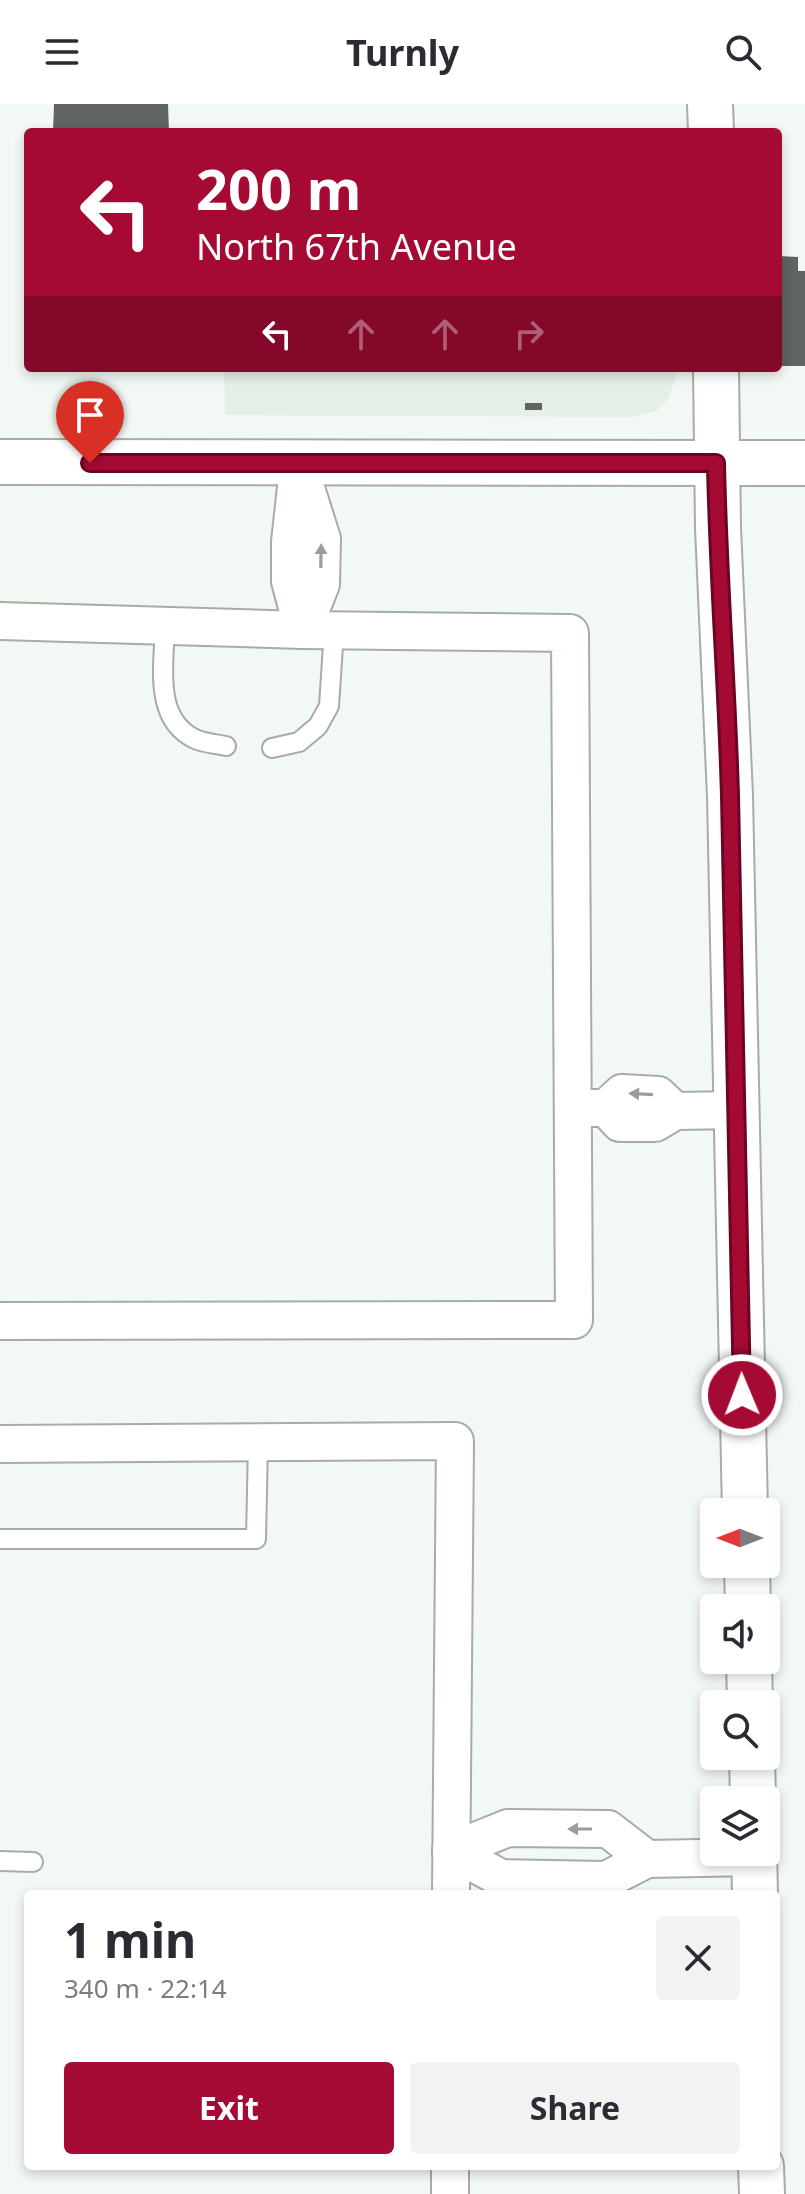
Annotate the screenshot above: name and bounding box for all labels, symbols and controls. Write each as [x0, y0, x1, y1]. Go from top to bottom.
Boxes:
text: Turnly [346, 28, 459, 77]
icon: menu [40, 30, 84, 74]
icon: search [721, 30, 765, 74]
text: 200 m [196, 150, 361, 226]
icon: left [64, 160, 168, 264]
text: North 67th Avenue [196, 222, 517, 271]
icon: left [255, 312, 299, 356]
icon: ahead [339, 312, 383, 356]
icon: ahead [423, 312, 467, 356]
icon: right [507, 312, 551, 356]
pin [56, 381, 124, 463]
icon: arrive [68, 393, 112, 437]
one-way arrow [315, 543, 328, 568]
one-way arrow [628, 1088, 653, 1101]
position arrow [700, 1353, 784, 1437]
north arrow [700, 1498, 780, 1578]
map controls [700, 1498, 780, 1866]
button: sound [700, 1594, 780, 1674]
button: search [700, 1690, 780, 1770]
button: layers [700, 1786, 780, 1866]
one-way arrow [567, 1823, 592, 1835]
text: 1 min [64, 1907, 196, 1972]
button: close [656, 1916, 740, 2000]
text: 340 m · 22:14 [64, 1970, 227, 2006]
button: Exit [64, 2062, 394, 2154]
button: Share [410, 2062, 740, 2154]

